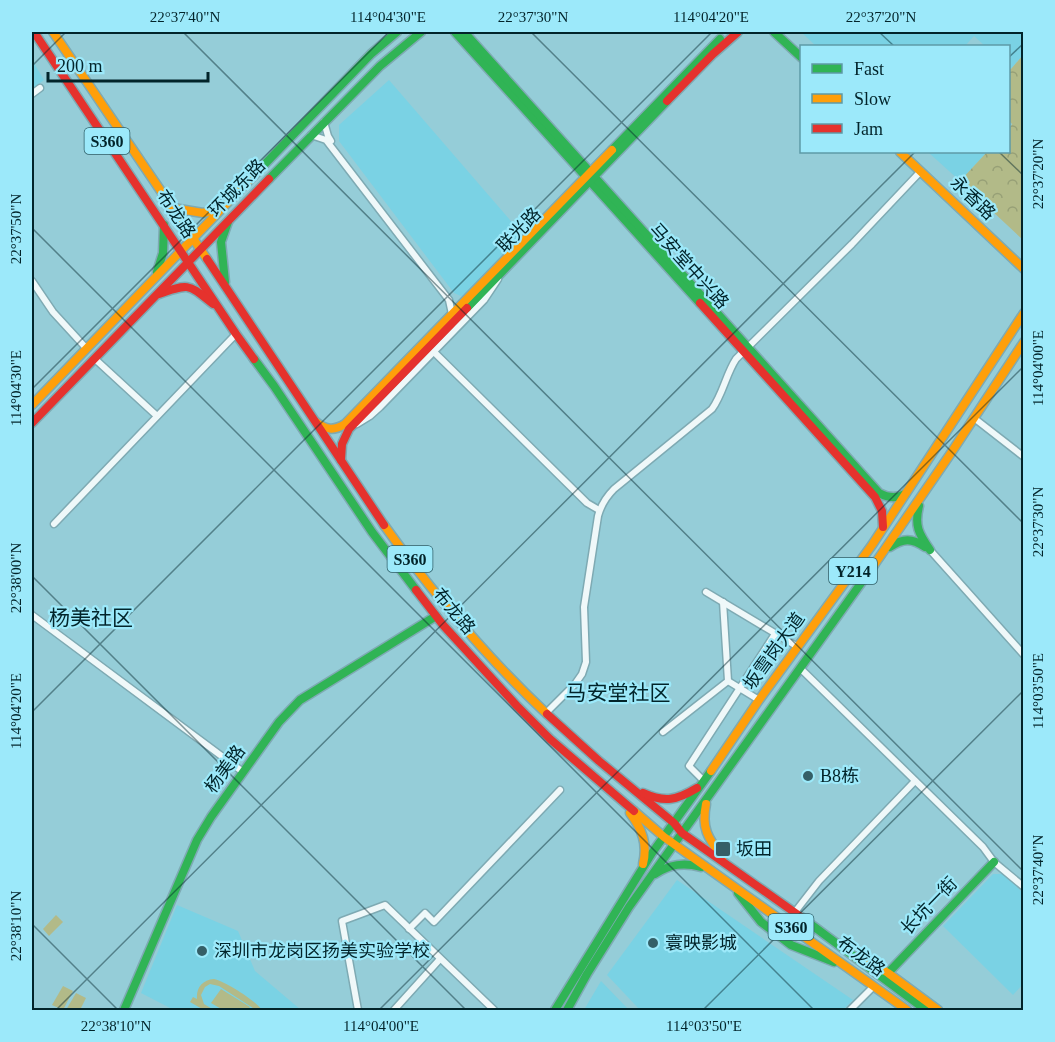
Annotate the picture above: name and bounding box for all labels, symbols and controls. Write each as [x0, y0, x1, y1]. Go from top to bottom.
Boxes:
text: 22°37'40"N [150, 9, 220, 25]
text: 114°04'30"E [350, 9, 426, 25]
text: 22°37'30"N [498, 9, 568, 25]
text: 114°04'20"E [673, 9, 749, 25]
text: 22°37'20"N [846, 9, 916, 25]
scale bar [48, 45, 208, 83]
legend [800, 45, 1010, 153]
text: 200 m [57, 56, 103, 76]
text: Fast [854, 59, 884, 79]
text: Slow [854, 89, 891, 109]
text: Jam [854, 119, 883, 139]
road number: S360 [84, 128, 130, 154]
text: 22°37'20"N [1030, 139, 1046, 209]
street label: 环城东路 [205, 155, 269, 221]
street label: 永香路 [947, 172, 999, 224]
street label: 布龙路 [153, 186, 199, 242]
text: 22°37'50"N [8, 194, 24, 264]
street label: 联光路 [493, 204, 545, 256]
street label: 马安堂中兴路 [645, 219, 733, 313]
text: 114°04'00"E [1030, 330, 1046, 406]
text: 114°04'30"E [8, 350, 24, 426]
text: 22°37'30"N [1030, 487, 1046, 557]
text: 22°38'00"N [8, 543, 24, 613]
road number: S360 [388, 546, 432, 572]
road number: Y214 [829, 558, 877, 584]
street label: 布龙路 [429, 584, 479, 638]
district label: 杨美社区 [49, 606, 133, 630]
street label: 坂雪岗大道 [739, 609, 809, 693]
text: 114°03'50"E [1030, 653, 1046, 729]
text: 114°04'20"E [8, 673, 24, 749]
district label: 马安堂社区 [566, 681, 671, 705]
street label: 杨美路 [201, 741, 249, 797]
place label: B8栋 [820, 766, 859, 786]
marker: B8栋 [801, 769, 815, 783]
text: 22°37'40"N [1030, 835, 1046, 905]
place label: 坂田 [736, 839, 772, 859]
marker: 坂田 [714, 840, 732, 858]
street label: 长坑一街 [897, 873, 961, 939]
text: 22°38'10"N [8, 891, 24, 961]
road number: S360 [768, 914, 814, 940]
street label: 布龙路 [833, 932, 889, 980]
place label: 寰映影城 [665, 933, 737, 953]
marker: 寰映影城 [646, 936, 660, 950]
place label: 深圳市龙岗区扬美实验学校 [214, 941, 430, 961]
marker: 深圳市龙岗区扬美实验学校 [195, 944, 209, 958]
text: 22°38'10"N [81, 1018, 151, 1034]
text: 114°04'00"E [343, 1018, 419, 1034]
text: 114°03'50"E [666, 1018, 742, 1034]

